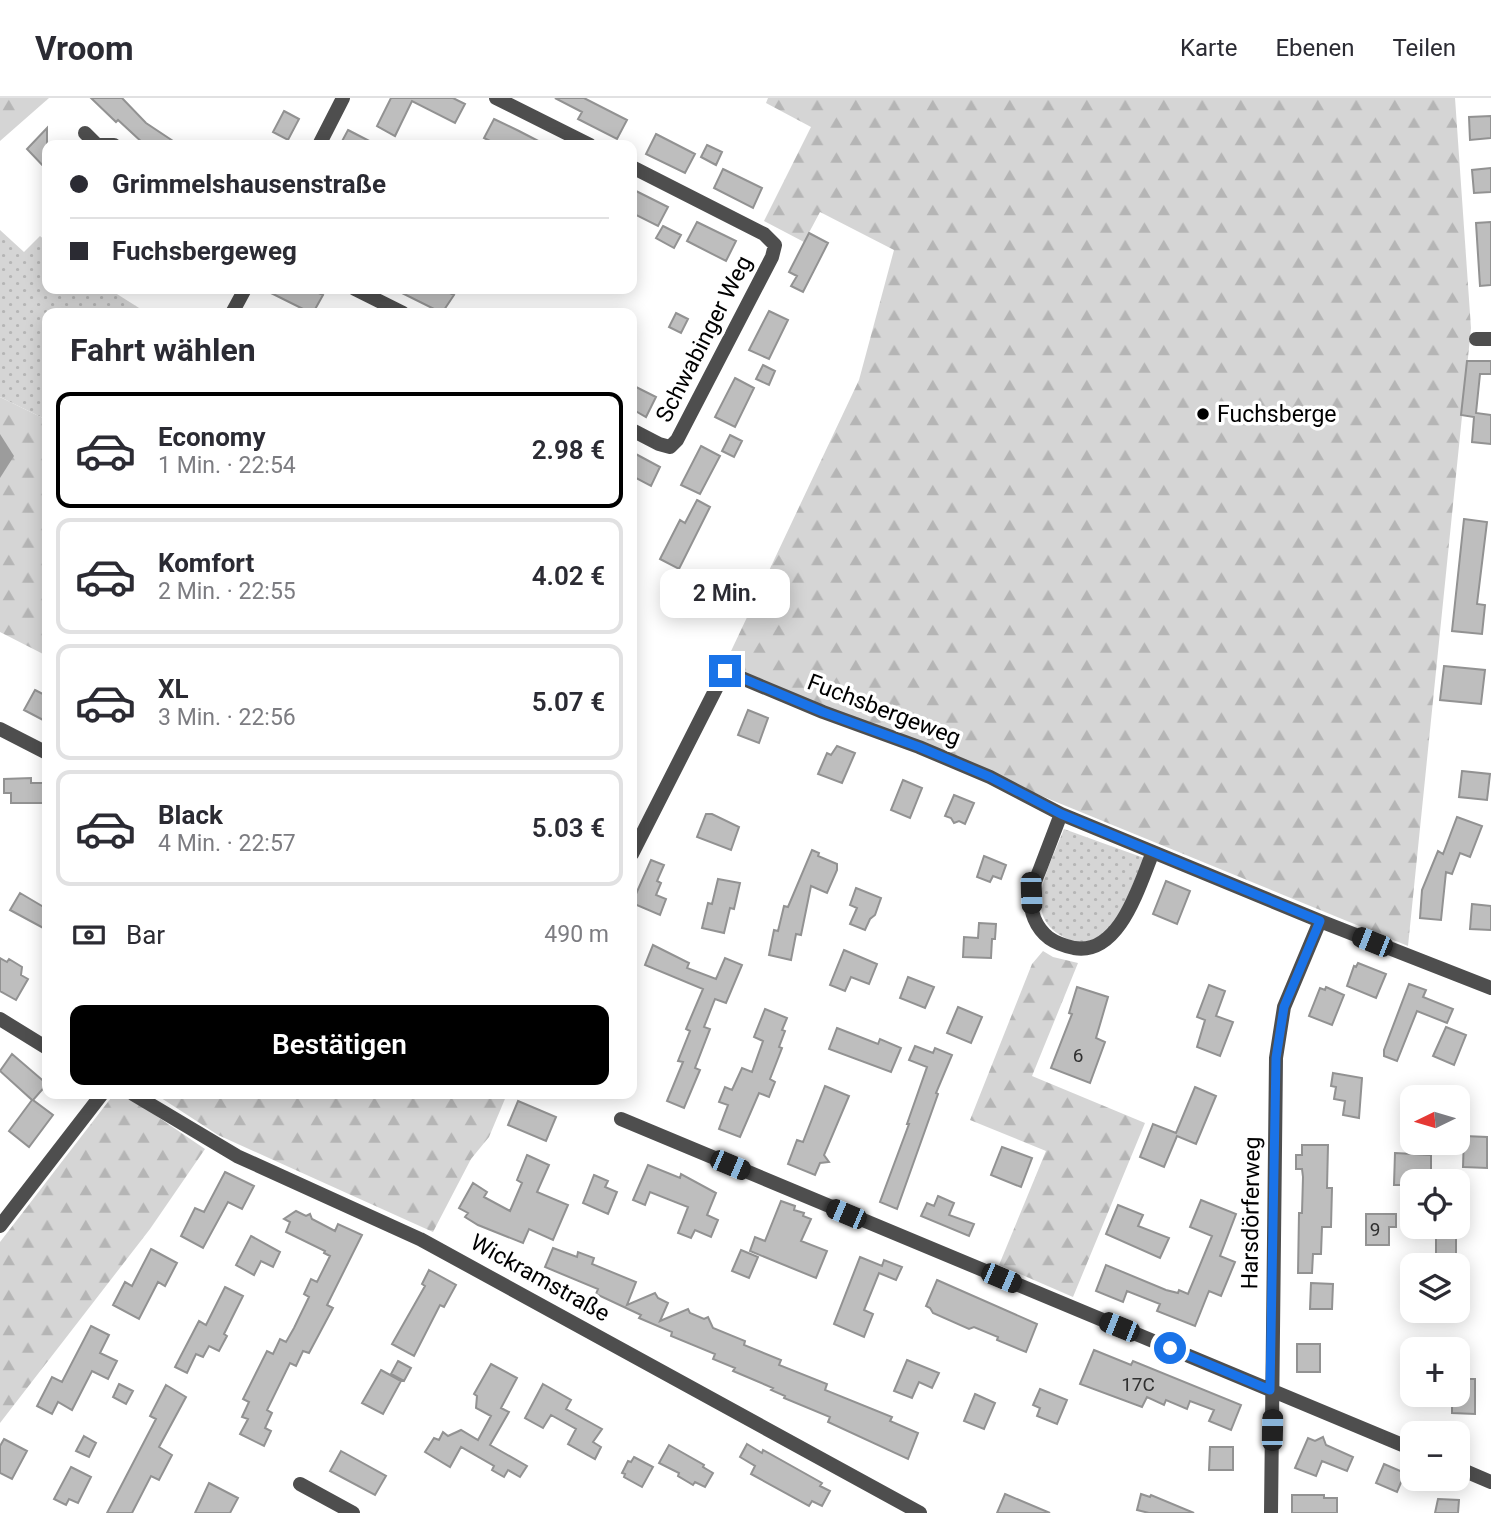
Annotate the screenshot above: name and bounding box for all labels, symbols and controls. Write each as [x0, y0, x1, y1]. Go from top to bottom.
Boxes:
text: Vroom [35, 29, 134, 68]
text: Karte [1180, 34, 1237, 62]
text: Ebenen [1275, 34, 1354, 62]
text: Teilen [1392, 34, 1456, 62]
text: Grimmelshausenstraße [112, 169, 386, 199]
text: Fuchsbergeweg [112, 236, 297, 266]
street label: Schwabinger Weg [650, 251, 758, 427]
text: Fahrt wählen [70, 331, 256, 369]
place label: Fuchsberge [1217, 401, 1337, 428]
marker: Fuchsberge [1195, 406, 1211, 422]
icon: car [74, 419, 137, 482]
text: Economy [158, 422, 265, 452]
text: 2.98 € [532, 435, 605, 465]
text: 1 Min. · 22:54 [158, 452, 296, 479]
icon: car [74, 545, 137, 608]
text: Komfort [158, 548, 254, 578]
text: 4.02 € [532, 561, 605, 591]
callout: 2 Min. [660, 570, 790, 618]
text: 2 Min. · 22:55 [158, 578, 296, 605]
text: 2 Min. [693, 580, 757, 607]
route end [709, 655, 741, 687]
street label: Fuchsbergeweg [804, 668, 964, 752]
icon: car [74, 671, 137, 734]
text: XL [158, 674, 189, 704]
text: 5.07 € [532, 687, 605, 717]
text: 3 Min. · 22:56 [158, 704, 296, 731]
icon: car [74, 797, 137, 860]
text: Black [158, 800, 223, 830]
text: 5.03 € [532, 813, 605, 843]
text: 4 Min. · 22:57 [158, 830, 296, 857]
car [1020, 872, 1043, 914]
icon: cash [70, 916, 108, 954]
text: Bar [126, 920, 165, 950]
text: 490 m [544, 921, 609, 948]
car [1349, 924, 1396, 960]
button: Bestätigen [70, 1005, 609, 1085]
house number: 6 [1073, 1044, 1083, 1067]
north arrow [1400, 1085, 1470, 1155]
map controls [1400, 1085, 1470, 1491]
street label: Harsdörferweg [1236, 1136, 1266, 1290]
car [707, 1147, 754, 1183]
button: locate [1400, 1169, 1470, 1239]
car [823, 1196, 870, 1232]
house number: 9 [1370, 1218, 1380, 1241]
street label: Wickramstraße [466, 1229, 614, 1327]
button: layers [1400, 1253, 1470, 1323]
car [978, 1260, 1025, 1296]
car [1096, 1309, 1143, 1345]
route start [1154, 1332, 1186, 1364]
button: + [1400, 1337, 1470, 1407]
house number: 17C [1121, 1373, 1155, 1396]
car [1262, 1409, 1283, 1451]
button: − [1400, 1421, 1470, 1491]

